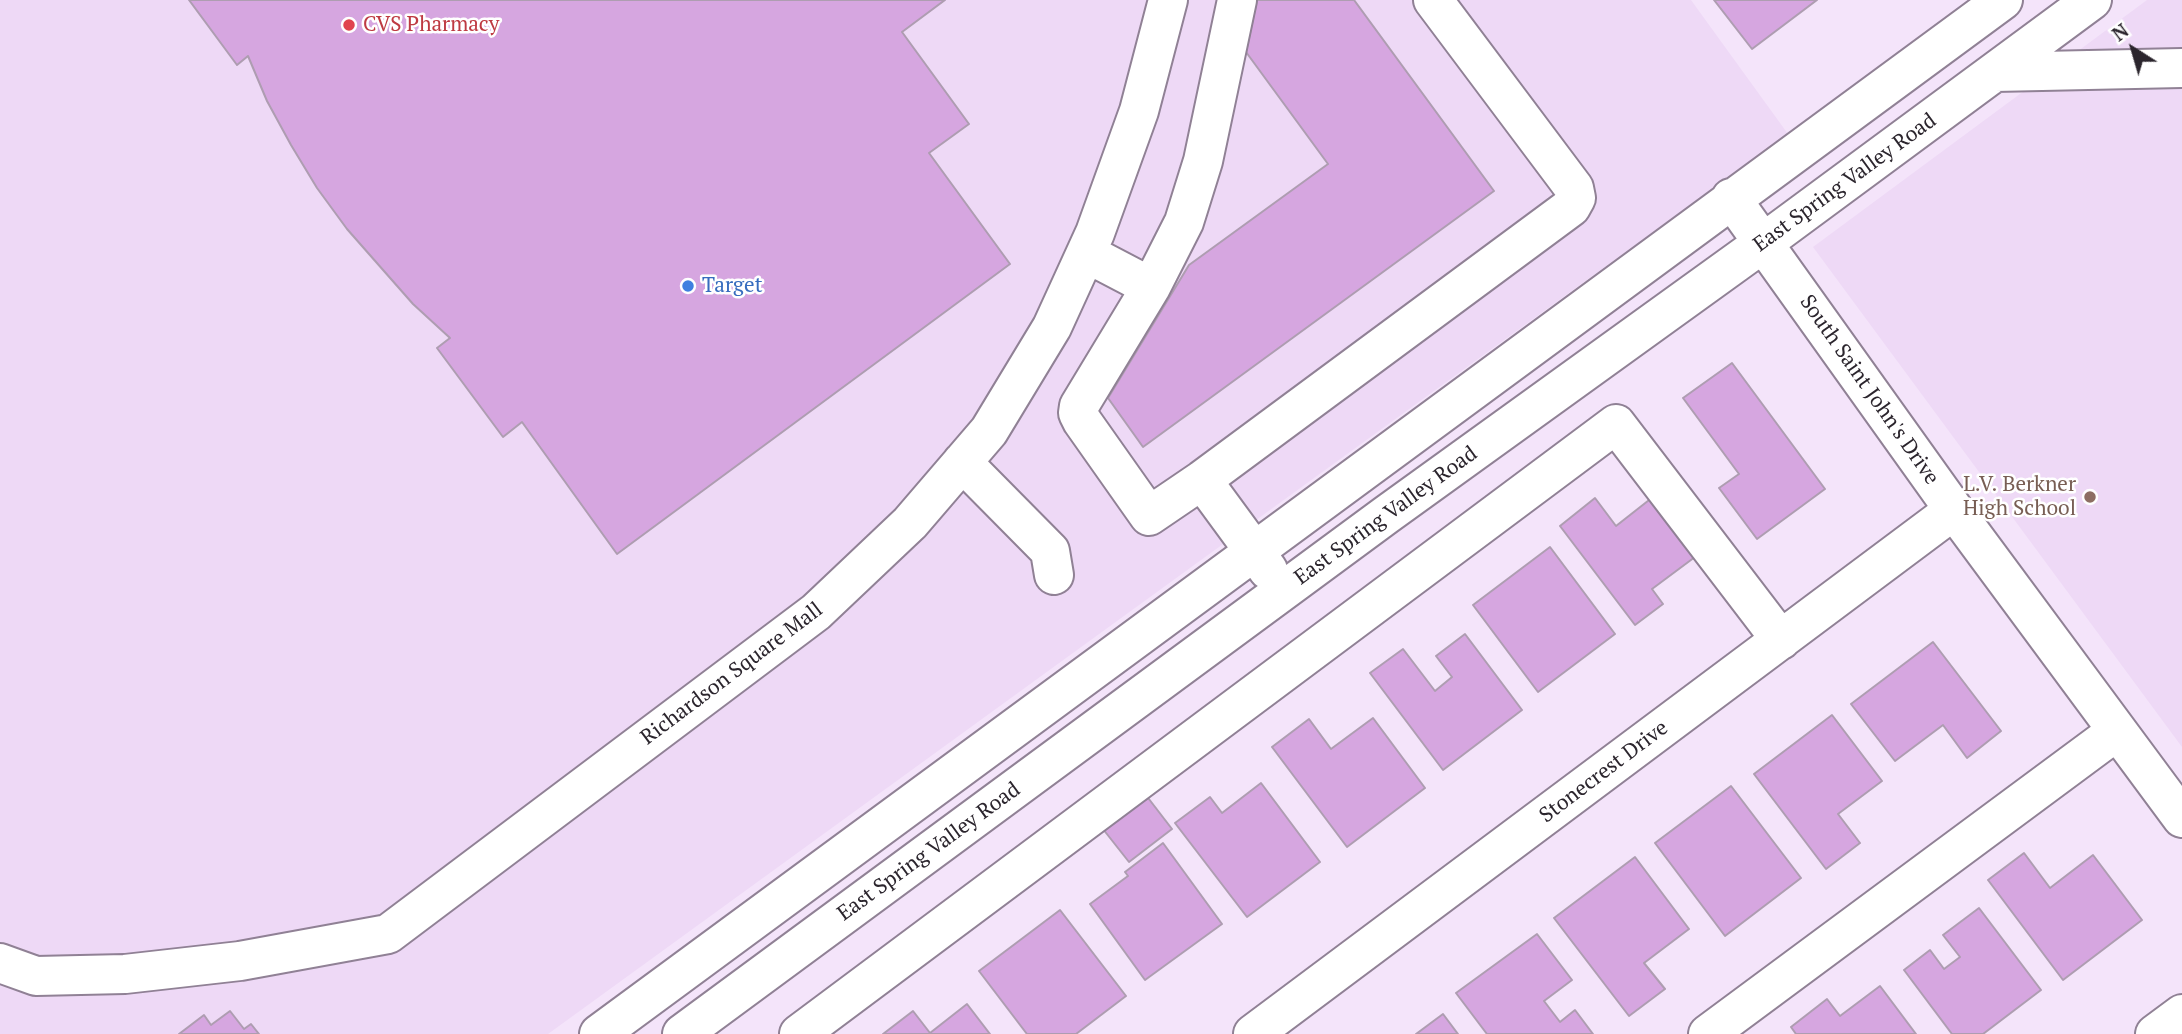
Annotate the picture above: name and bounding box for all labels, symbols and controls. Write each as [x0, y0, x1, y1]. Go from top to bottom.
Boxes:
place label: CVS Pharmacy [363, 12, 499, 38]
north arrow [2098, 14, 2168, 84]
marker: CVS Pharmacy [341, 17, 357, 33]
text: N [2107, 18, 2133, 46]
street label: East Spring Valley Road [1749, 108, 1941, 258]
place label: Target [702, 273, 762, 299]
marker: Target [680, 278, 696, 294]
street label: South Saint John's Drive [1794, 290, 1944, 490]
street label: East Spring Valley Road [1290, 441, 1482, 591]
place label: L.V. Berkner High School [1963, 472, 2076, 522]
marker: L.V. Berkner High School [2082, 489, 2098, 505]
street label: Richardson Square Mall [636, 597, 828, 751]
street label: Stonecrest Drive [1535, 716, 1673, 828]
street label: East Spring Valley Road [833, 777, 1025, 927]

